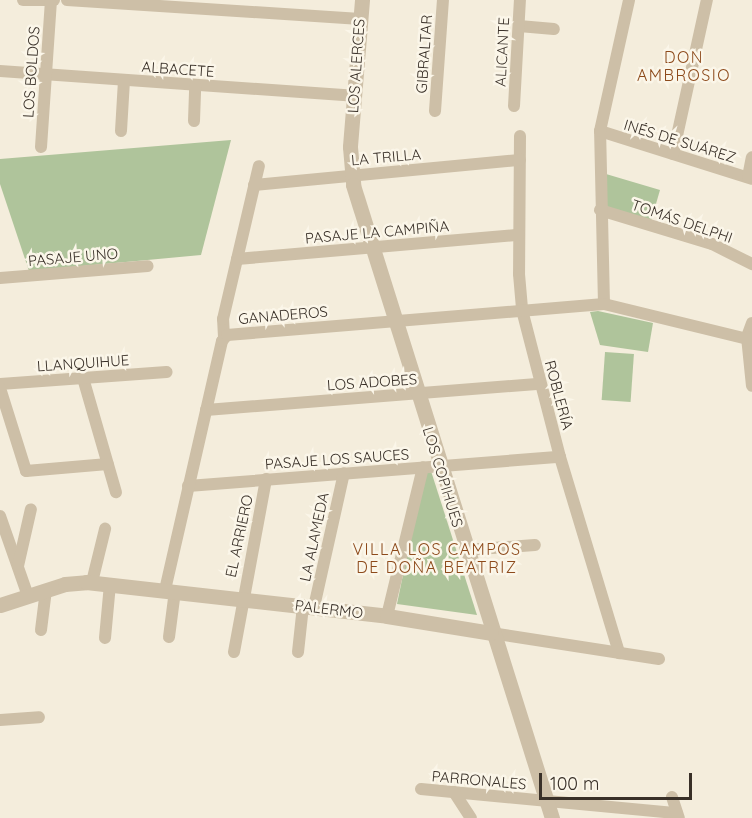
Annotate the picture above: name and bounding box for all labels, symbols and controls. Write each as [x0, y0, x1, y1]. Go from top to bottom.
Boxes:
street label: GIBRALTAR [412, 14, 436, 94]
street label: ALICANTE [491, 17, 513, 87]
street label: LOS ALERCES [344, 18, 368, 114]
street label: LOS BOLDOS [19, 26, 43, 118]
district label: DON AMBROSIO [637, 47, 731, 85]
street label: ALBACETE [141, 57, 215, 81]
street label: INÉS DE SUÁREZ [622, 115, 738, 167]
street label: LA TRILLA [350, 145, 422, 169]
street label: TOMÁS DELPHI [629, 195, 735, 247]
street label: PASAJE LA CAMPIÑA [304, 217, 450, 247]
street label: PASAJE UNO [27, 244, 119, 270]
street label: GANADEROS [237, 302, 329, 328]
street label: LLANQUIHUE [36, 351, 130, 375]
street label: ROBLERÍA [541, 358, 577, 432]
street label: LOS ADOBES [326, 370, 418, 394]
street label: LOS COPIHUES [419, 425, 467, 529]
street label: PASAJE LOS SAUCES [264, 445, 410, 473]
street label: LA ALAMEDA [296, 491, 332, 583]
street label: EL ARRIERO [221, 493, 257, 579]
district label: VILLA LOS CAMPOS DE DOÑA BEATRIZ [352, 539, 522, 577]
street label: PALERMO [294, 596, 364, 622]
scale bar [542, 761, 695, 799]
street label: PARRONALES [431, 767, 527, 793]
text: 100 m [550, 772, 599, 795]

